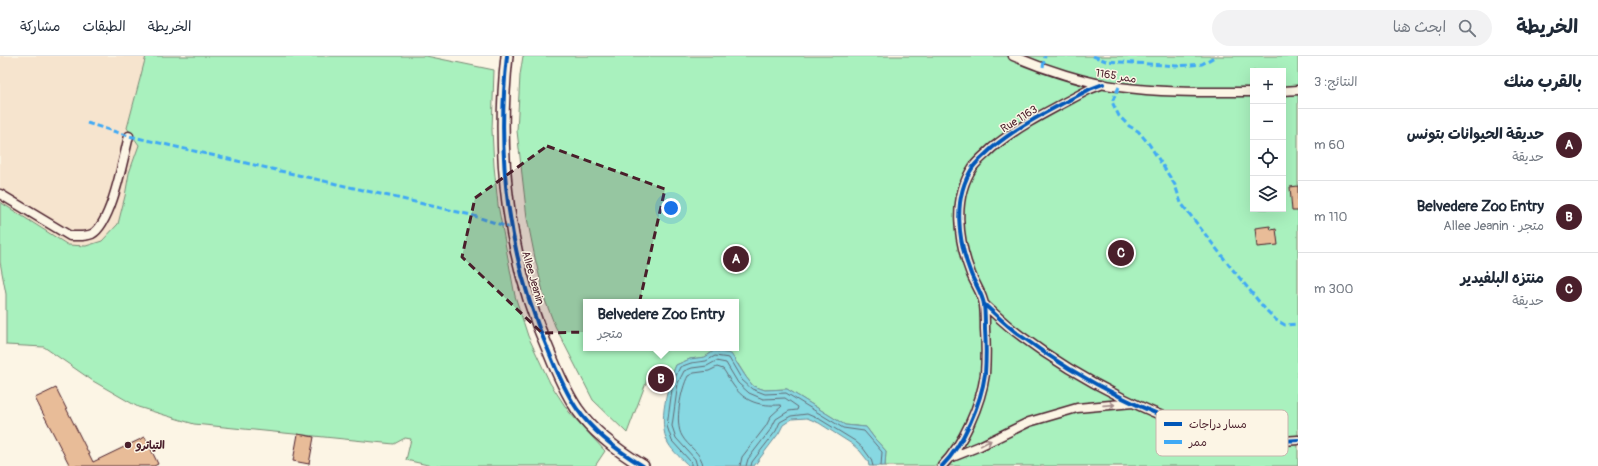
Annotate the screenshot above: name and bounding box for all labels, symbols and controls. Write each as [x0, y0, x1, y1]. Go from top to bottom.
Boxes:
search box [1212, 10, 1492, 46]
text: الخريطة [1516, 15, 1578, 39]
icon: search [1456, 17, 1478, 39]
text: مشاركة [20, 18, 60, 35]
text: الطبقات [82, 18, 126, 35]
text: الخريطة [148, 18, 191, 35]
text: ابحث هنا [1393, 18, 1446, 37]
street label: ممر 1165 [1095, 66, 1137, 86]
map controls [1250, 68, 1286, 212]
button: + [1250, 68, 1286, 104]
text: بالقرب منك [1504, 71, 1582, 92]
text: النتائج: 3 [1314, 74, 1358, 90]
street label: Rue 1163 [998, 103, 1040, 135]
button: − [1250, 104, 1286, 140]
text: حديقة الحيوانات بتونس [1407, 125, 1544, 144]
text: 60 m [1314, 137, 1345, 153]
text: A [1565, 137, 1573, 153]
button: locate [1250, 140, 1286, 176]
text: حديقة [1512, 149, 1544, 165]
button: layers [1250, 176, 1286, 212]
text: Belvedere Zoo Entry [1417, 197, 1544, 216]
your location [661, 198, 681, 218]
text: 110 m [1314, 209, 1347, 225]
text: B [1565, 209, 1573, 225]
text: متجر · Allee Jeanin [1443, 218, 1544, 234]
pin: C [1108, 238, 1134, 268]
pin: A [723, 244, 749, 274]
street label: Allee Jeanin [519, 250, 547, 306]
text: منتزه البلفيدير [1461, 269, 1544, 288]
text: 300 m [1314, 281, 1353, 297]
text: C [1565, 281, 1573, 297]
text: حديقة [1512, 293, 1544, 309]
popup [583, 299, 739, 351]
text: Belvedere Zoo Entry [597, 305, 725, 324]
text: متجر [597, 326, 623, 342]
pin: B [648, 364, 674, 394]
one-way arrow [1102, 401, 1115, 408]
legend [1156, 410, 1288, 456]
text: مسار دراجات [1189, 418, 1247, 431]
text: ممر [1188, 436, 1207, 449]
place label: التياترو [135, 439, 165, 452]
one-way arrow [980, 439, 992, 446]
marker: التياترو [123, 440, 133, 450]

